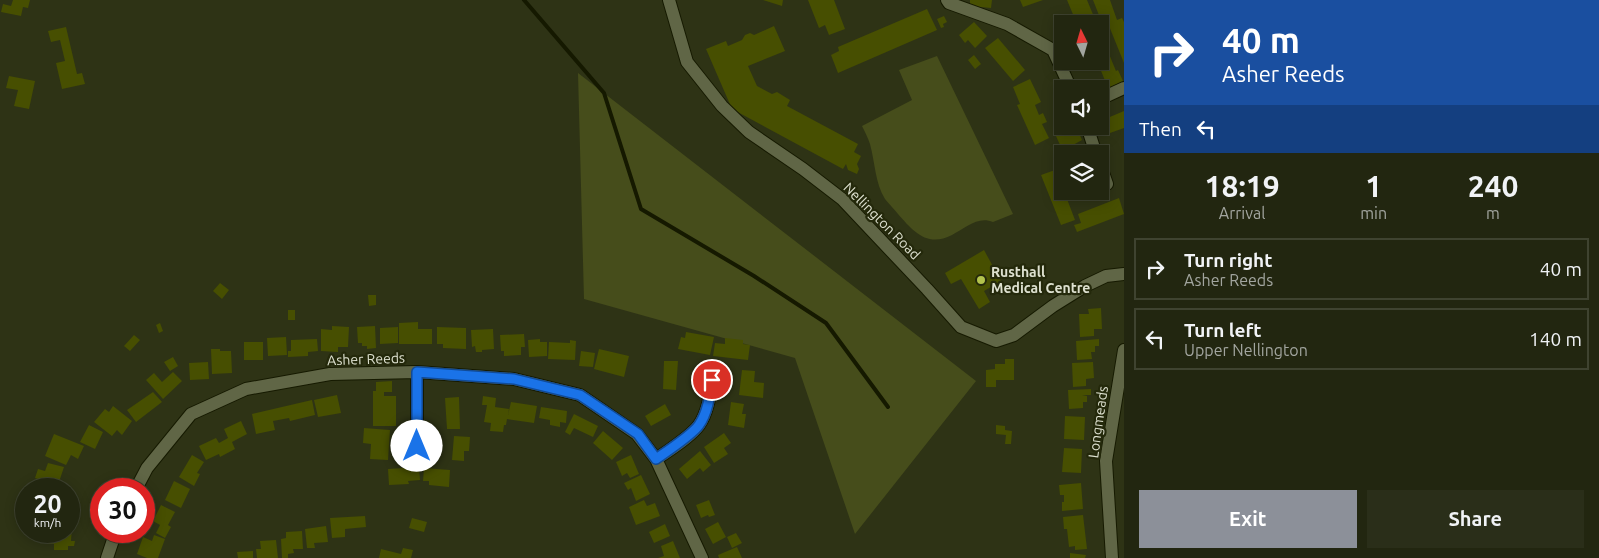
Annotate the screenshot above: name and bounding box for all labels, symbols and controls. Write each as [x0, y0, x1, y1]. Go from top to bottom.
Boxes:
north arrow [1054, 15, 1109, 70]
map controls [1054, 15, 1109, 200]
icon: right [1139, 20, 1204, 85]
text: 40 m [1222, 20, 1300, 60]
text: Asher Reeds [1222, 61, 1345, 86]
button: sound [1054, 80, 1109, 135]
icon: left [1192, 115, 1220, 143]
text: Then [1139, 118, 1182, 140]
button: layers [1054, 145, 1109, 200]
text: 18:19 [1205, 169, 1280, 203]
text: 1 [1365, 169, 1382, 203]
text: 240 [1468, 169, 1518, 203]
street label: Nellington Road [840, 179, 924, 263]
text: Arrival [1219, 204, 1265, 222]
text: min [1360, 204, 1387, 222]
text: m [1486, 204, 1500, 222]
text: Turn right [1184, 249, 1272, 271]
icon: right [1141, 255, 1169, 283]
text: 40 m [1540, 258, 1582, 280]
place label: Rusthall Medical Centre [991, 264, 1090, 296]
text: Asher Reeds [1184, 271, 1273, 289]
marker: Rusthall Medical Centre [975, 274, 987, 286]
text: Turn left [1184, 319, 1262, 341]
icon: left [1141, 325, 1169, 353]
text: 140 m [1529, 328, 1582, 350]
text: Upper Nellington [1184, 341, 1308, 359]
street label: Asher Reeds [327, 350, 405, 368]
pin [691, 359, 733, 401]
icon: arrive [698, 366, 726, 394]
street label: Longmeads [1085, 385, 1111, 459]
position arrow [390, 419, 442, 471]
speed limit sign: 30 [90, 478, 155, 543]
text: 20 [33, 490, 62, 518]
button: Exit [1139, 490, 1357, 548]
button: Share [1367, 490, 1584, 548]
text: km/h [34, 516, 61, 529]

